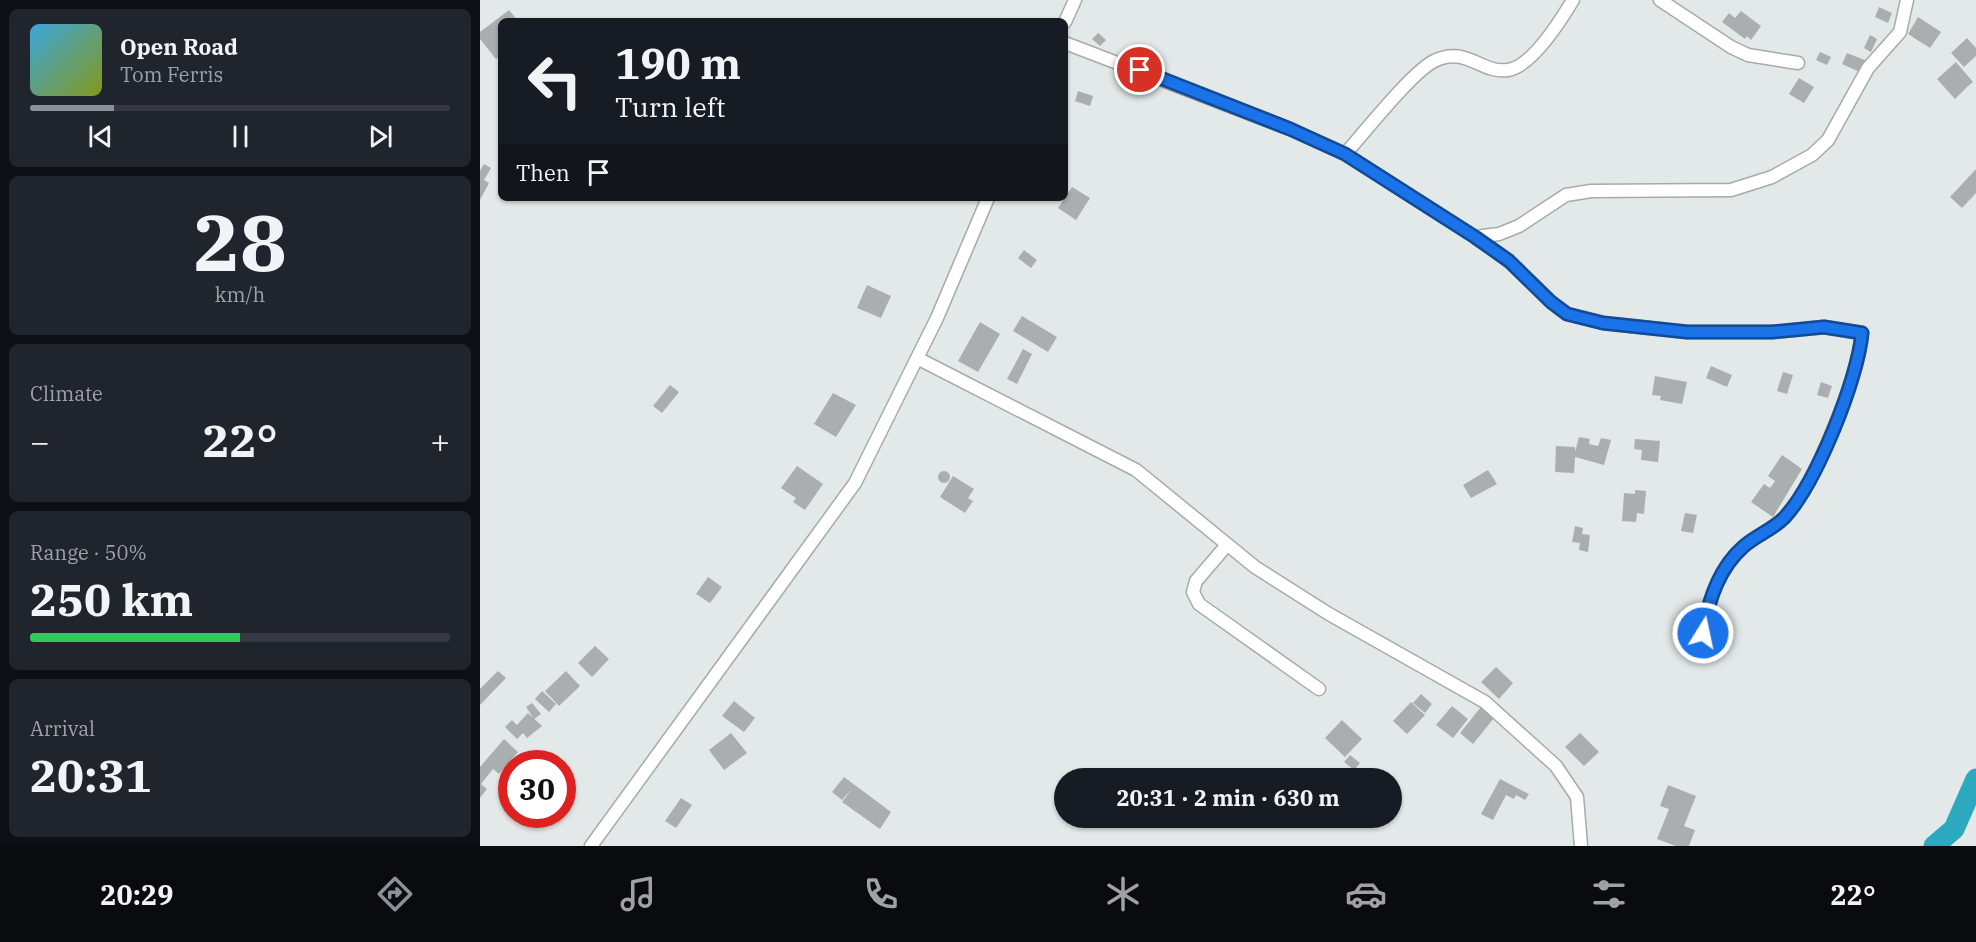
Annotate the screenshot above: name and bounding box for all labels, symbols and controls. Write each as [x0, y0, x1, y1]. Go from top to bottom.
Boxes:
text: Open Road [120, 32, 238, 61]
text: 190 m [615, 36, 741, 91]
icon: left [516, 42, 594, 120]
pin [1114, 44, 1165, 95]
icon: arrive [1123, 53, 1156, 86]
text: Tom Ferris [120, 61, 223, 88]
text: Turn left [615, 89, 726, 124]
icon: previous [84, 120, 117, 153]
icon: pause [224, 120, 257, 153]
icon: next [364, 120, 397, 153]
icon: arrive [582, 156, 615, 189]
text: Then [516, 158, 570, 187]
text: 28 [193, 191, 287, 292]
text: km/h [215, 281, 265, 308]
text: Climate [30, 380, 103, 407]
text: 22° [202, 411, 278, 469]
text: − [30, 420, 50, 463]
text: + [430, 420, 450, 463]
text: Range · 50% [30, 539, 147, 566]
text: 250 km [30, 570, 193, 628]
position arrow [1671, 601, 1735, 665]
text: Arrival [30, 715, 95, 742]
text: 20:31 [30, 746, 152, 804]
speed limit sign: 30 [498, 750, 576, 828]
text: 20:31 · 2 min · 630 m [1116, 783, 1340, 812]
icon: directions [374, 873, 416, 915]
icon: music [617, 873, 659, 915]
icon: phone [860, 873, 902, 915]
icon: climate [1102, 873, 1144, 915]
icon: car [1345, 873, 1387, 915]
icon: filters [1588, 873, 1630, 915]
text: 20:29 [100, 877, 173, 912]
text: 22° [1830, 877, 1876, 912]

